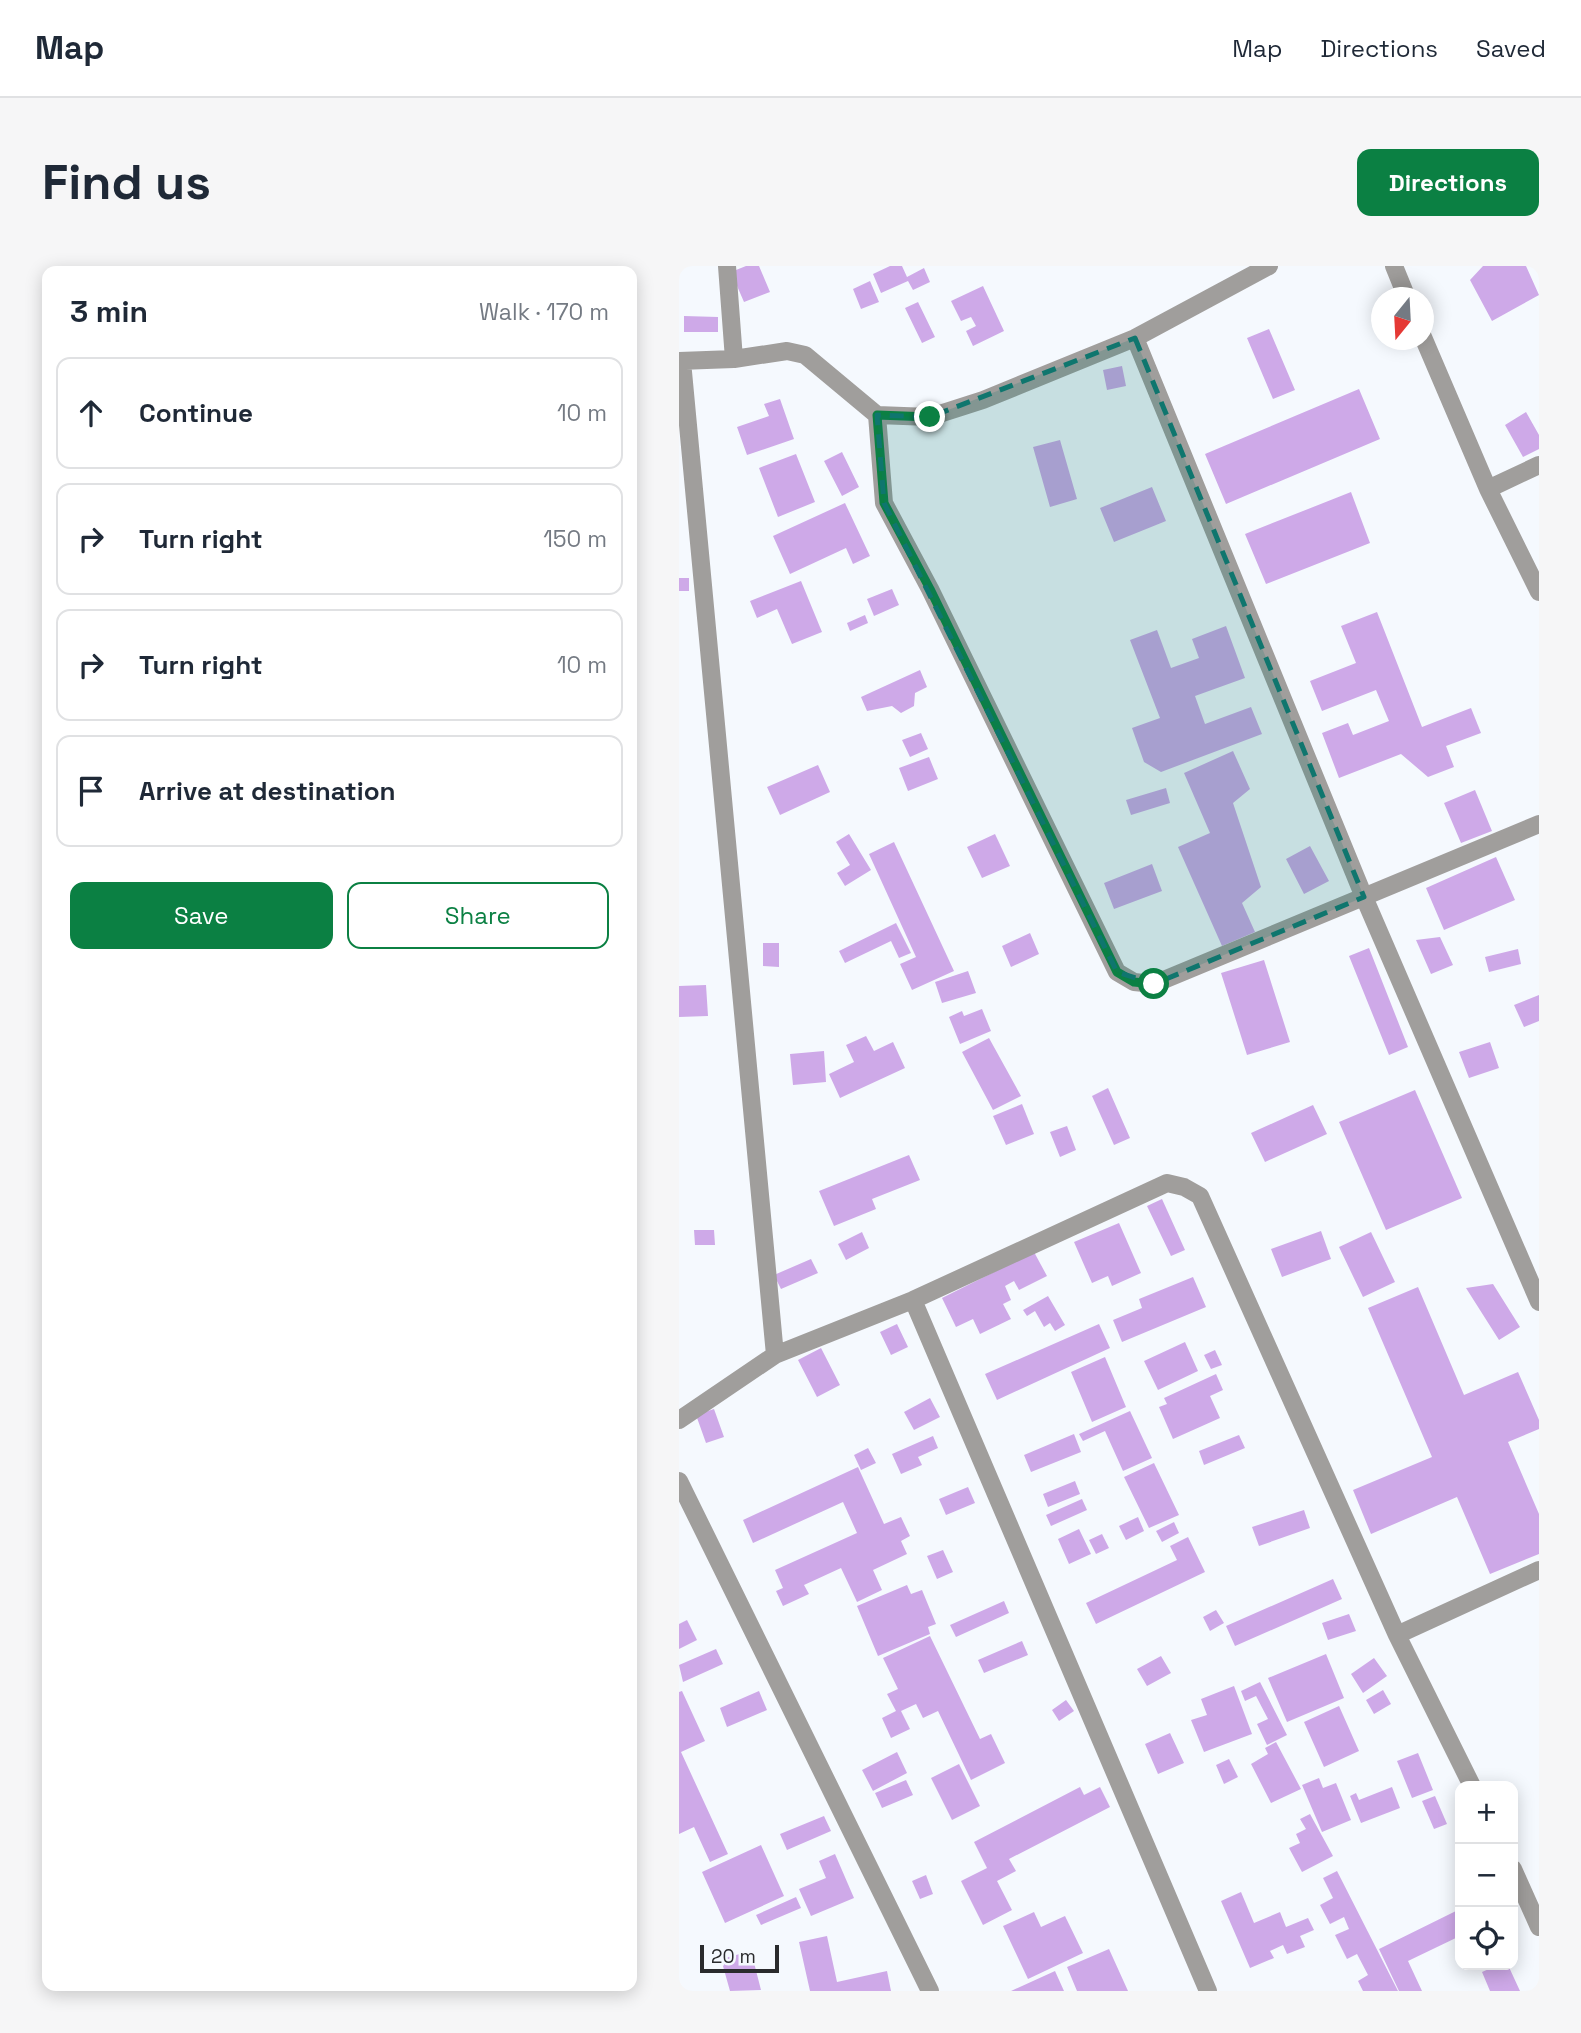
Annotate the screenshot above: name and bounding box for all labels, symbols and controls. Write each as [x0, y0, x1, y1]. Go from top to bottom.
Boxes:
text: Map [35, 27, 104, 69]
text: Map [1232, 33, 1282, 64]
text: Directions [1320, 33, 1438, 64]
text: Saved [1476, 33, 1546, 64]
button: Directions [1357, 149, 1539, 216]
text: Find us [42, 151, 211, 213]
north arrow [1371, 287, 1434, 350]
text: 3 min [70, 292, 148, 331]
text: Walk · 170 m [479, 297, 609, 327]
icon: ahead [72, 394, 110, 432]
text: Continue [139, 396, 253, 430]
text: 10 m [557, 398, 607, 428]
route end [914, 401, 945, 432]
icon: right [72, 520, 110, 558]
text: Turn right [139, 522, 263, 556]
text: 150 m [543, 524, 607, 554]
icon: right [72, 646, 110, 684]
text: Turn right [139, 648, 263, 682]
text: 10 m [557, 650, 607, 680]
icon: arrive [72, 772, 110, 810]
text: Arrive at destination [139, 774, 396, 808]
button: Save [70, 882, 333, 949]
button: Share [347, 882, 609, 949]
route start [1138, 968, 1169, 999]
map controls [1455, 1781, 1518, 1970]
button: + [1455, 1781, 1518, 1844]
button: − [1455, 1844, 1518, 1907]
button: locate [1455, 1907, 1518, 1970]
scale bar [700, 1942, 779, 1974]
text: 20 m [711, 1944, 756, 1969]

